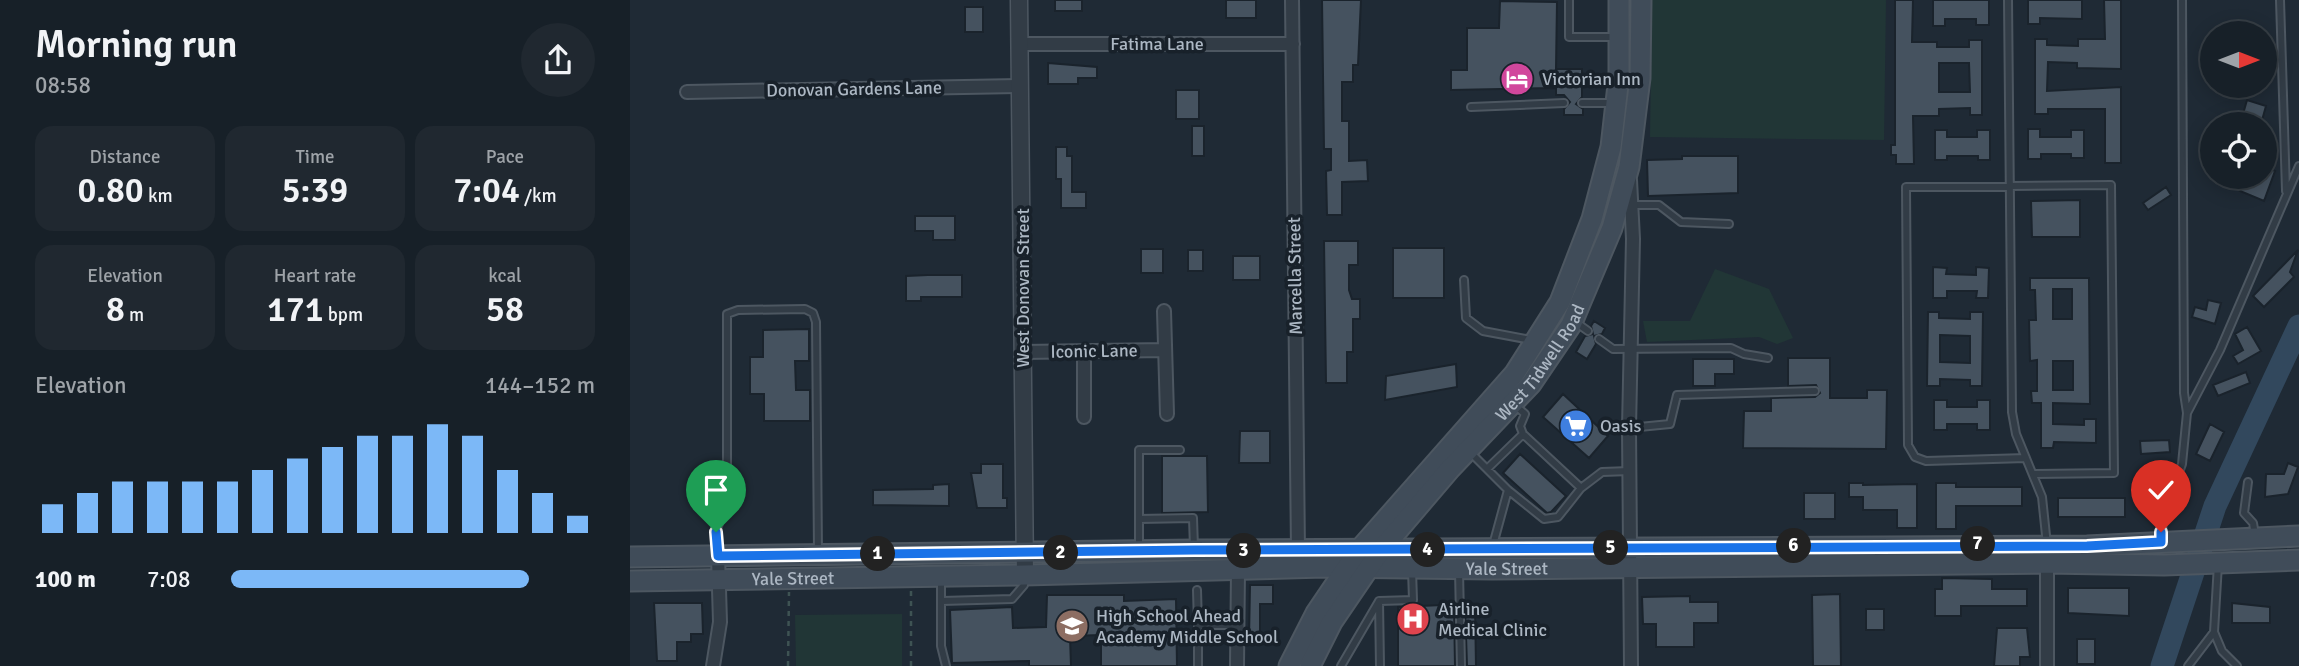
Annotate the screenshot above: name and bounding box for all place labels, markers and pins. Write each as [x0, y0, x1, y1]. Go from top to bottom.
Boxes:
hotel icon: Victorian Inn [1498, 60, 1536, 98]
place label: Victorian Inn [1542, 68, 1641, 90]
supermarket icon: Oasis [1557, 407, 1595, 445]
place label: Oasis [1600, 415, 1642, 437]
pin [686, 460, 746, 532]
pin [2131, 460, 2191, 532]
pin: 7 [1960, 526, 1996, 562]
pin: 6 [1776, 528, 1812, 564]
pin: 5 [1594, 530, 1628, 566]
pin: 4 [1410, 532, 1446, 568]
pin: 3 [1226, 534, 1262, 568]
pin: 1 [860, 536, 896, 572]
pin: 2 [1044, 536, 1078, 570]
place label: Airline Medical Clinic [1438, 598, 1547, 641]
hospital icon: Airline Medical Clinic [1394, 600, 1432, 638]
place label: High School Ahead Academy Middle School [1096, 605, 1278, 648]
school or university icon: High School Ahead Academy Middle School [1053, 607, 1091, 645]

